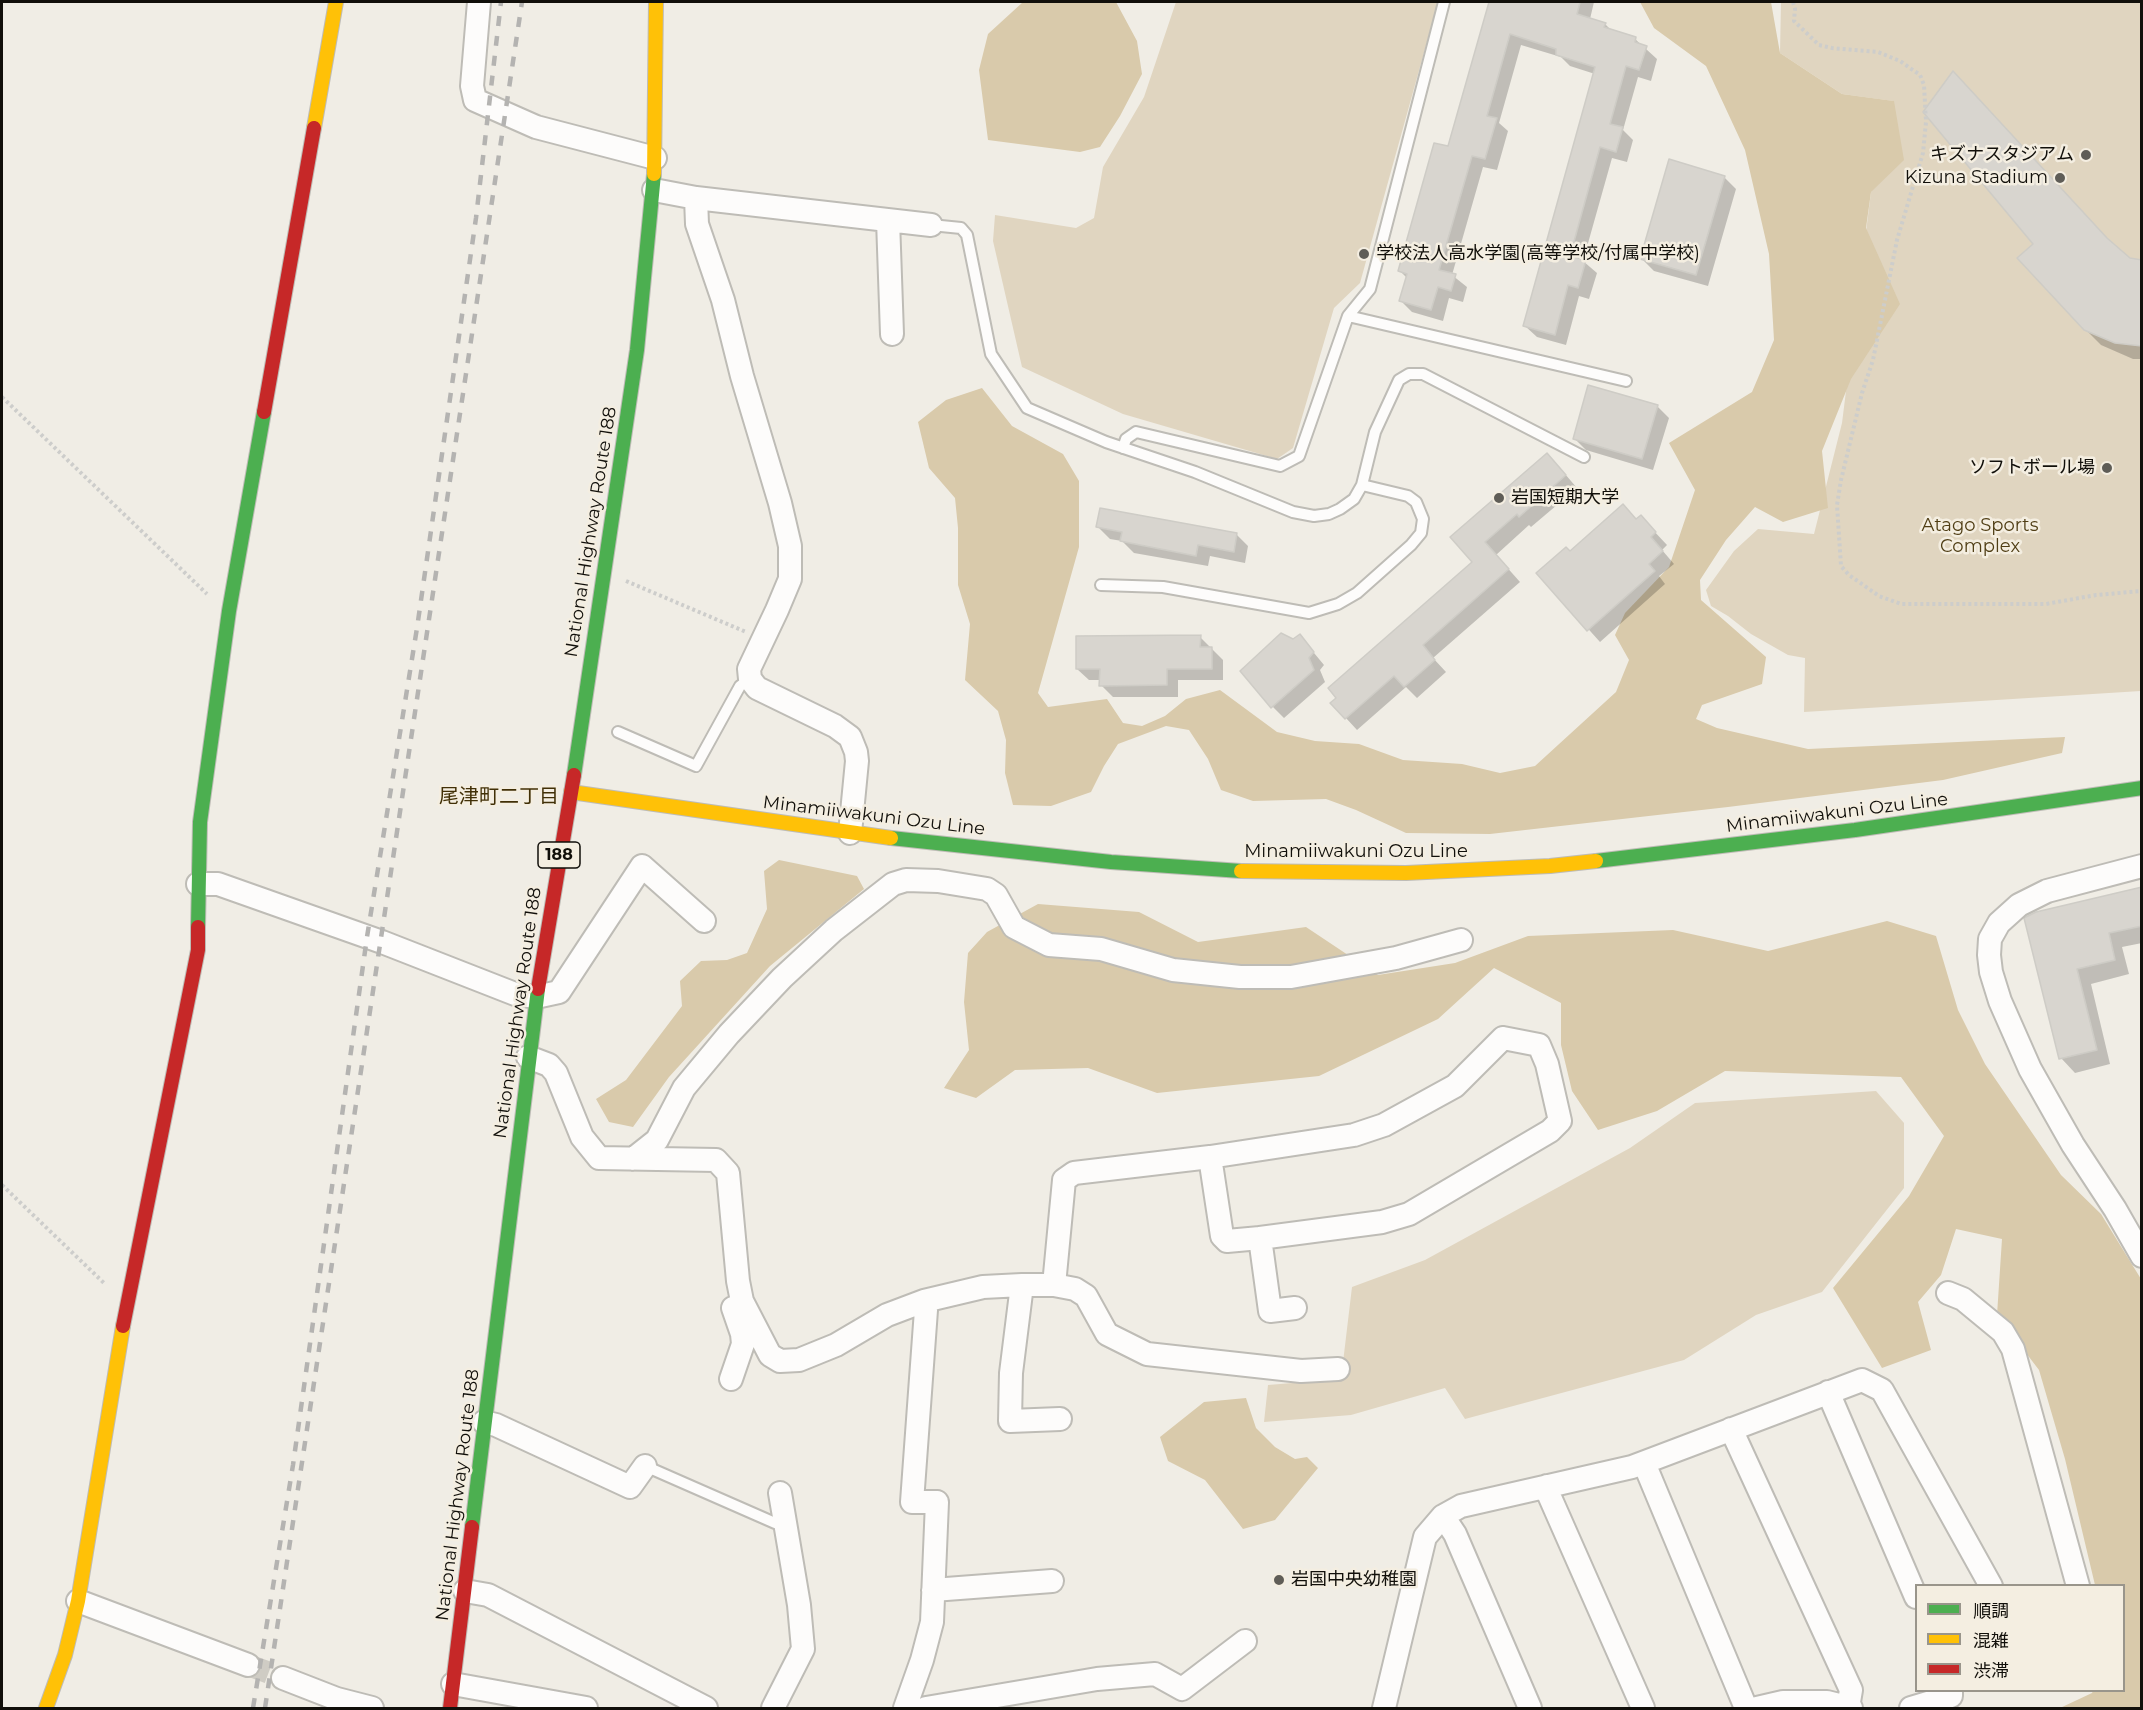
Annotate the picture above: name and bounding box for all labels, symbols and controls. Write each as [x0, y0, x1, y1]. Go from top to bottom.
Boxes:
place label: キズナスタジアム [1930, 144, 2074, 166]
marker: キズナスタジアム [2079, 148, 2093, 162]
place label: Kizuna Stadium [1905, 167, 2048, 189]
marker: Kizuna Stadium [2053, 171, 2067, 185]
place label: 学校法人高水学園(高等学校/付属中学校) [1376, 243, 1700, 265]
marker: 学校法人高水学園(高等学校/付属中学校) [1357, 247, 1371, 261]
street label: National Highway Route 188 [561, 405, 621, 659]
place label: ソフトボール場 [1969, 457, 2095, 479]
marker: ソフトボール場 [2100, 461, 2114, 475]
place label: 岩国短期大学 [1511, 487, 1619, 509]
marker: 岩国短期大学 [1492, 491, 1506, 505]
park label: Atago Sports Complex [1922, 515, 2038, 558]
district label: 尾津町二丁目 [439, 785, 559, 809]
street label: Minamiiwakuni Ozu Line [1725, 789, 1949, 837]
street label: Minamiiwakuni Ozu Line [762, 792, 986, 840]
street label: Minamiiwakuni Ozu Line [1244, 841, 1468, 863]
road number: 188 [538, 842, 580, 868]
street label: National Highway Route 188 [490, 886, 546, 1140]
street label: National Highway Route 188 [432, 1368, 484, 1622]
place label: 岩国中央幼稚園 [1291, 1569, 1417, 1591]
marker: 岩国中央幼稚園 [1272, 1573, 1286, 1587]
legend [1915, 1584, 2125, 1692]
text: 順調 [1973, 1600, 2009, 1622]
text: 混雑 [1973, 1630, 2009, 1652]
text: 渋滞 [1973, 1660, 2009, 1682]

